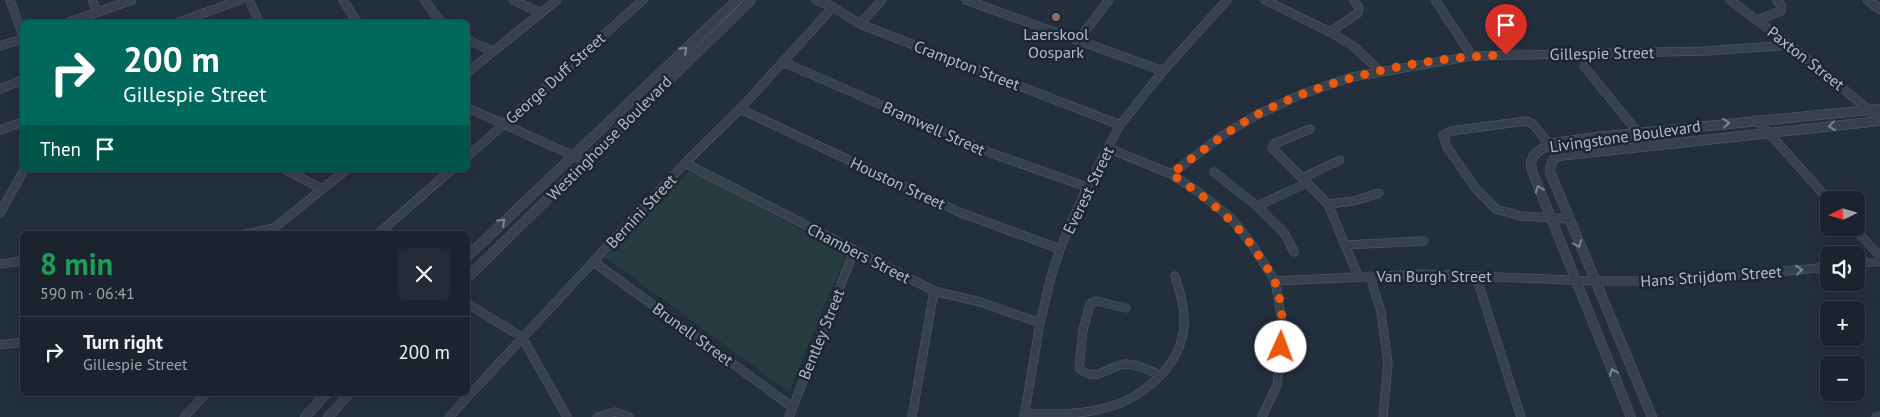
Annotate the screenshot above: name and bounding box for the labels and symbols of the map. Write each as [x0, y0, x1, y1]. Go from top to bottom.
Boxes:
pin [1485, 4, 1527, 55]
marker: Laerskool Oospark [1050, 11, 1062, 23]
street label: Paxton Street [1763, 22, 1849, 95]
place label: Laerskool Oospark [1023, 24, 1089, 62]
street label: George Duff Street [501, 28, 609, 128]
street label: Crampton Street [911, 36, 1023, 95]
street label: Gillespie Street [1550, 42, 1655, 64]
one-way arrow [678, 47, 687, 56]
street label: Westinghouse Boulevard [542, 71, 676, 205]
street label: Bramwell Street [880, 97, 989, 160]
street label: Livingstone Boulevard [1548, 115, 1702, 157]
one-way arrow [1722, 118, 1730, 129]
one-way arrow [1827, 120, 1835, 131]
street label: Everest Street [1058, 142, 1118, 237]
street label: Houston Street [847, 152, 949, 214]
street label: Bernini Street [602, 169, 681, 252]
one-way arrow [1534, 185, 1545, 194]
north arrow [1820, 191, 1865, 236]
street label: Chambers Street [804, 218, 914, 288]
one-way arrow [497, 219, 506, 228]
one-way arrow [1572, 239, 1583, 248]
street label: Hans Strijdom Street [1640, 261, 1783, 291]
one-way arrow [1796, 265, 1804, 276]
street label: Van Burgh Street [1375, 266, 1492, 286]
street label: Bentley Street [794, 285, 848, 382]
street label: Brunell Street [649, 298, 738, 370]
position arrow [1254, 320, 1306, 372]
one-way arrow [1608, 368, 1619, 377]

